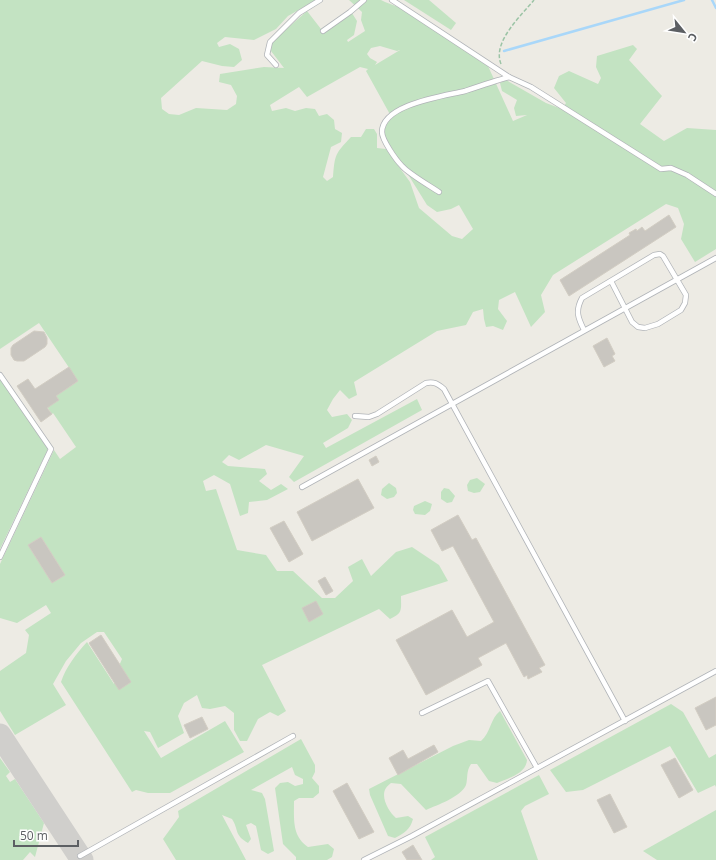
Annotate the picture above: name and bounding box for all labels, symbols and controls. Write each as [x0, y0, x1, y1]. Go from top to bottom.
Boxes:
north arrow [664, 12, 704, 52]
text: С [685, 30, 701, 44]
scale bar [14, 822, 78, 848]
text: 50 m [20, 827, 48, 844]

